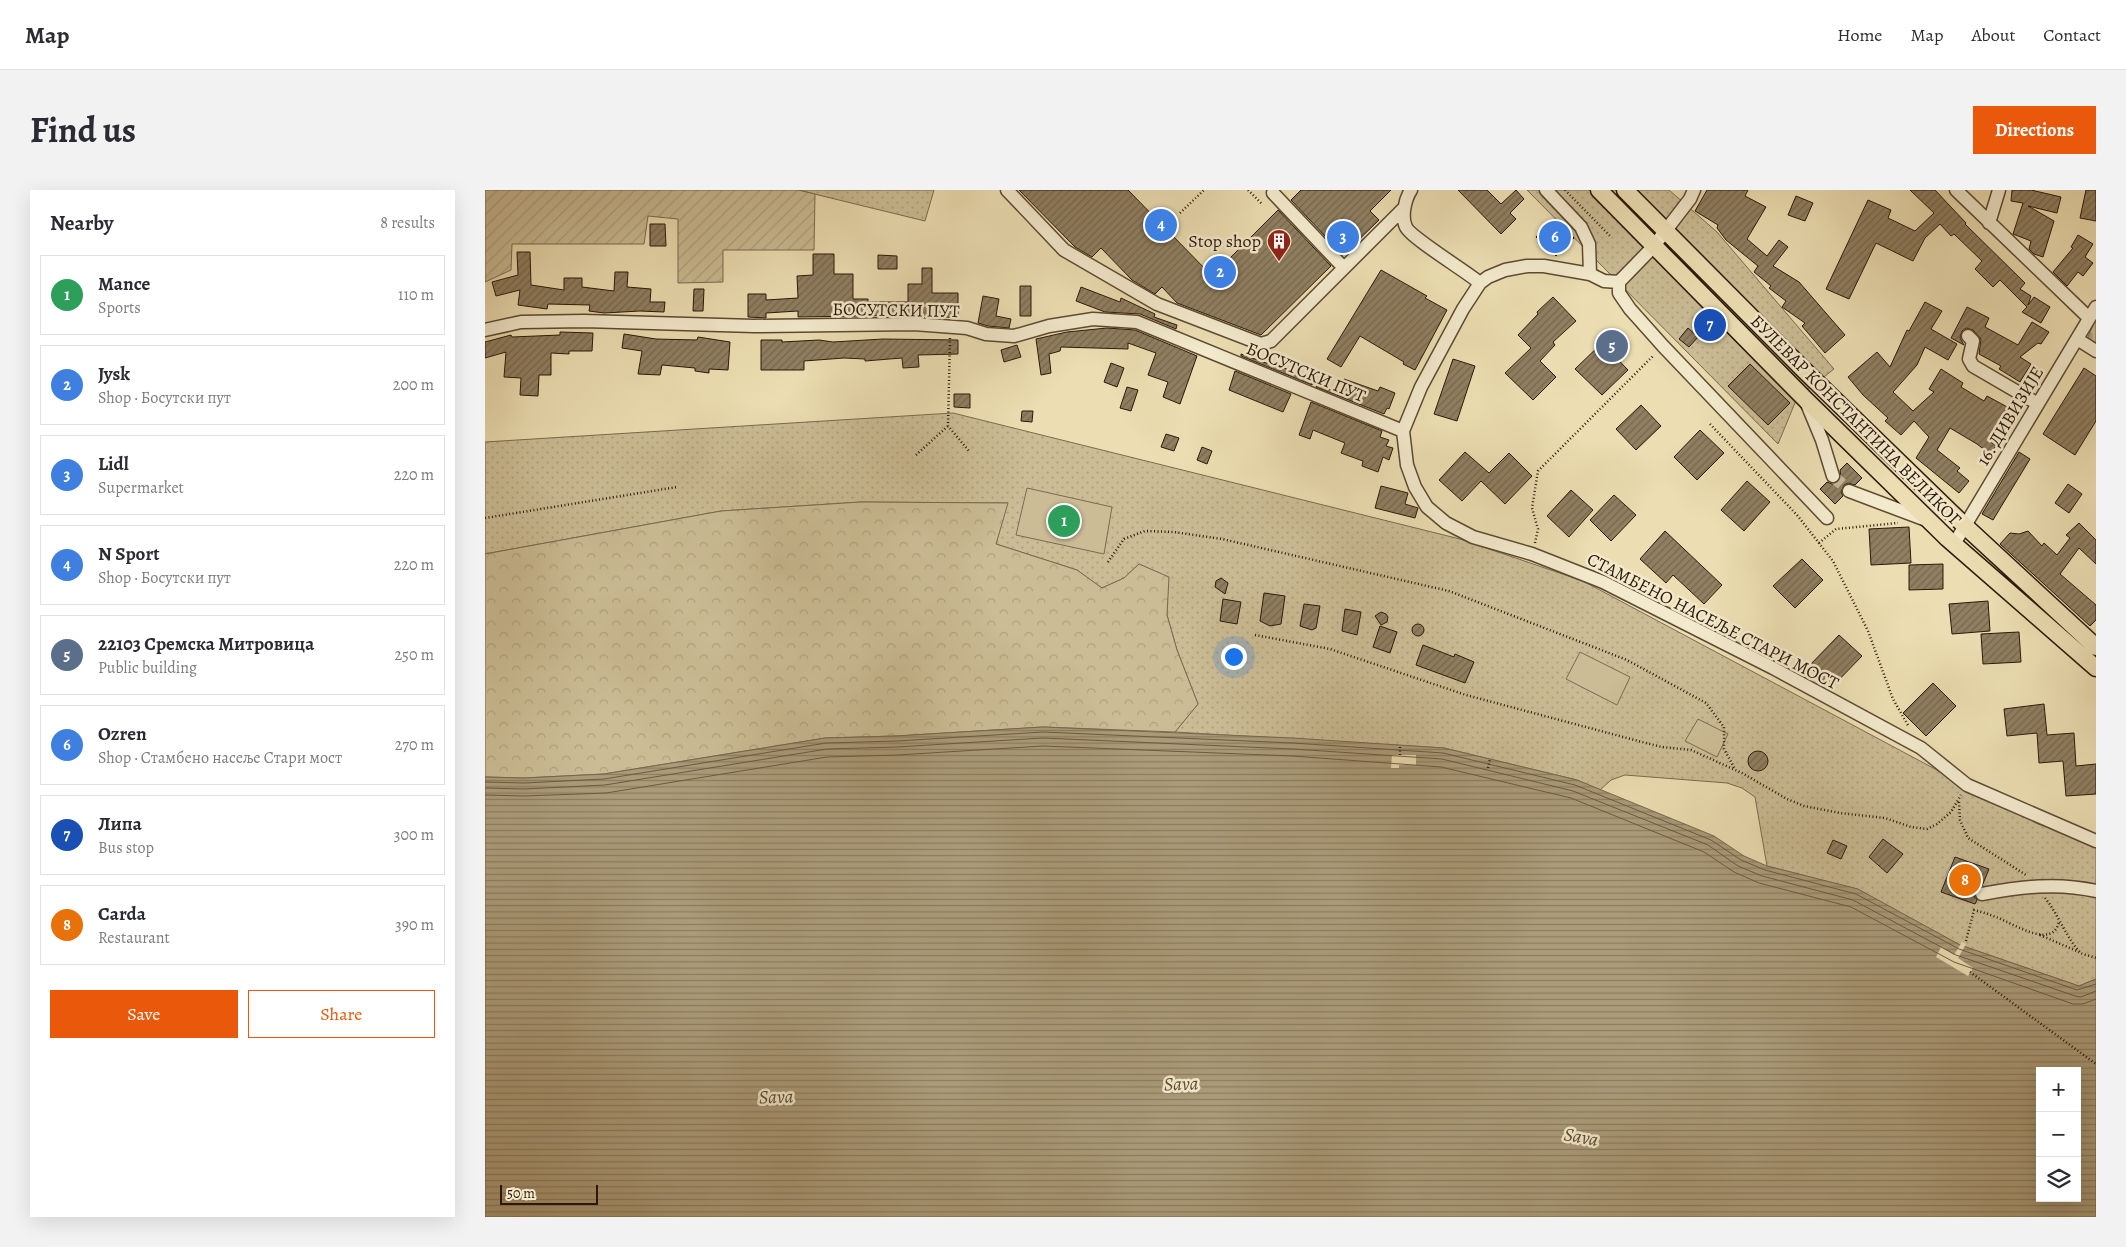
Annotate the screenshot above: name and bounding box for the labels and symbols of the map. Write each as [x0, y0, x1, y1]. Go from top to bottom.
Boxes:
pin: 4 [1145, 206, 1177, 244]
pin: 3 [1327, 218, 1359, 256]
pin: 6 [1539, 218, 1571, 256]
building icon: Stop shop [1266, 228, 1292, 262]
place label: Stop shop [1188, 229, 1261, 253]
pin: 2 [1204, 253, 1236, 291]
street label: БОСУТСКИ ПУТ [832, 297, 960, 323]
pin: 7 [1694, 306, 1726, 344]
street label: БУЛЕВАР КОНСТАНТИНА ВЕЛИКОГ [1745, 309, 1967, 531]
pin: 5 [1596, 327, 1628, 365]
street label: БОСУТСКИ ПУТ [1243, 336, 1369, 408]
street label: 16. ДИВИЗИЈЕ [1971, 362, 2049, 470]
pin: 1 [1048, 502, 1080, 540]
street label: СТАМБЕНО НАСЕЉЕ СТАРИ МОСТ [1583, 547, 1843, 695]
your location [1221, 644, 1247, 670]
pin: 8 [1949, 861, 1981, 899]
water label: Sava [1163, 1070, 1199, 1098]
water label: Sava [758, 1083, 794, 1111]
water label: Sava [1562, 1121, 1600, 1153]
scale bar [500, 1182, 597, 1205]

